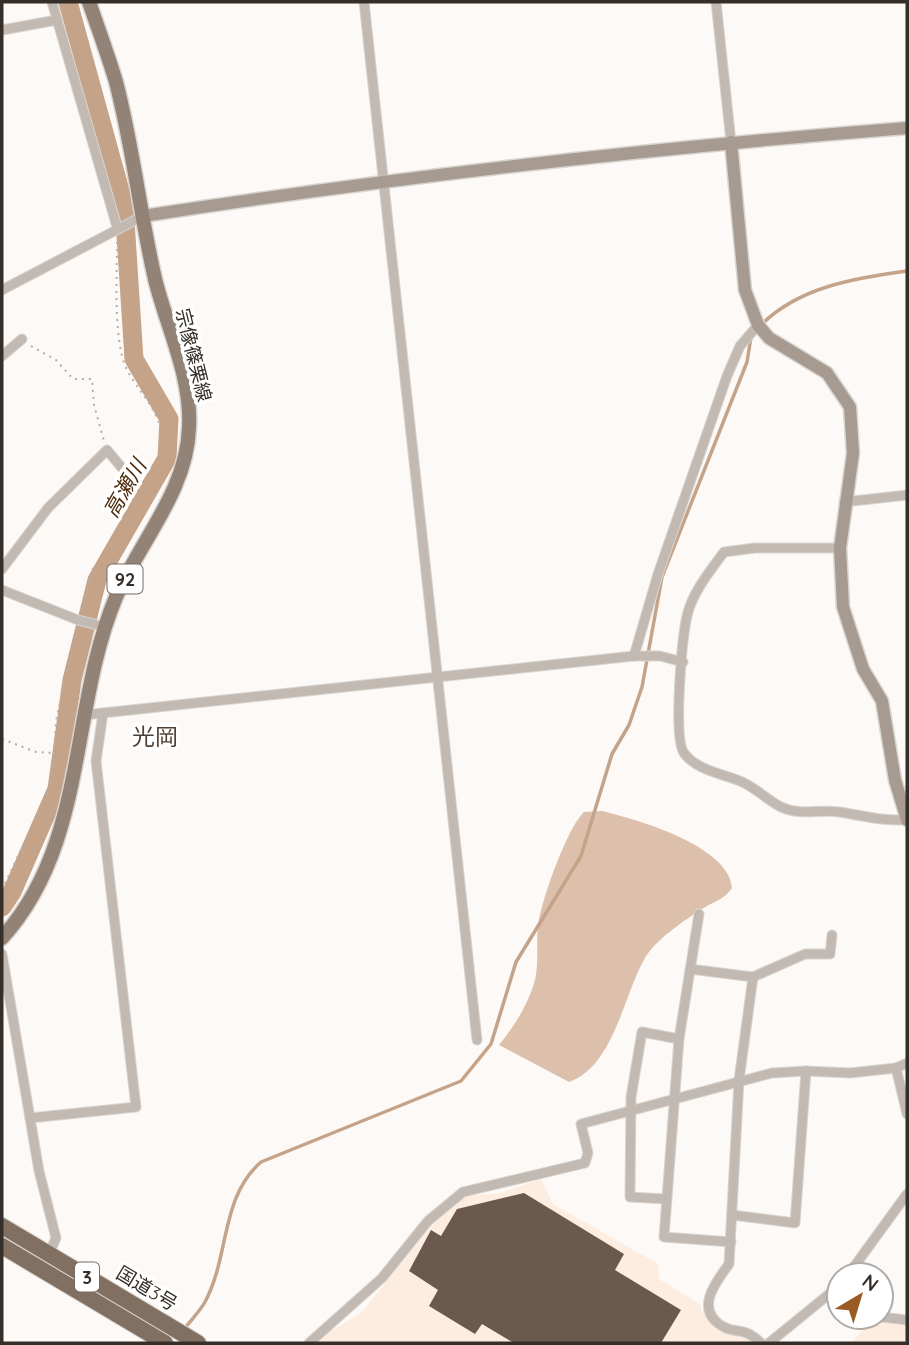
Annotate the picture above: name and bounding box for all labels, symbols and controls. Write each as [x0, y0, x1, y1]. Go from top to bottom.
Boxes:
street label: 宗像篠栗線 [171, 306, 217, 404]
water label: 高瀬川 [97, 452, 152, 522]
road number: 92 [108, 564, 142, 594]
district label: 光岡 [132, 722, 178, 751]
street label: 国道3号 [112, 1260, 182, 1316]
north arrow [825, 1261, 895, 1331]
road number: 3 [75, 1262, 99, 1292]
text: N [858, 1269, 883, 1296]

